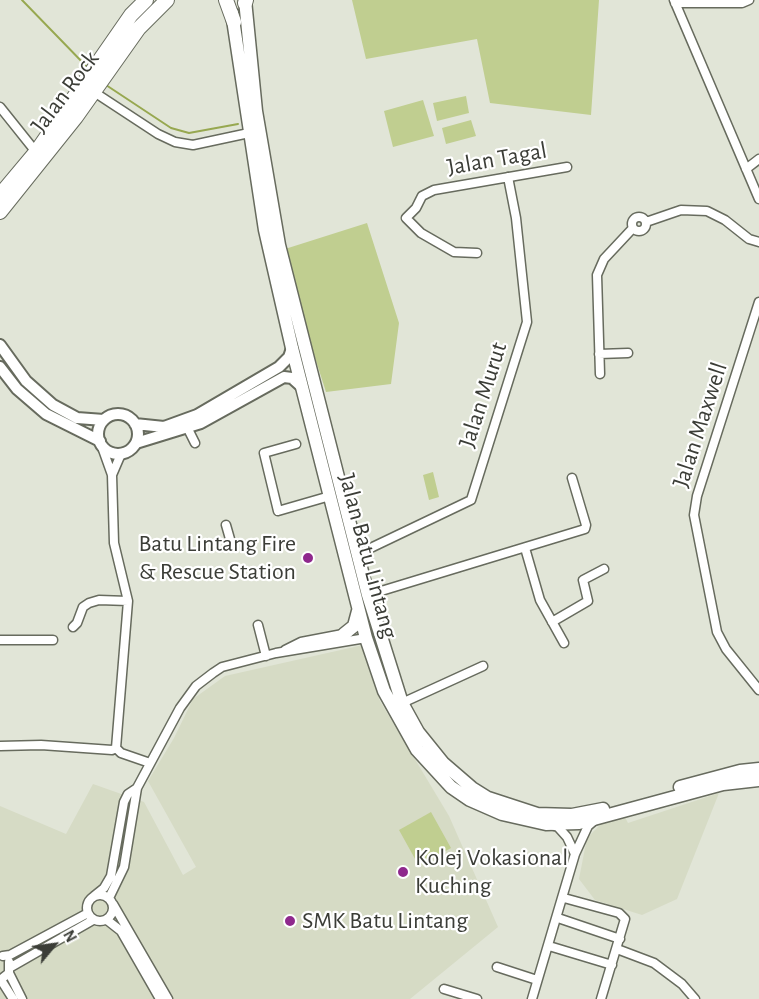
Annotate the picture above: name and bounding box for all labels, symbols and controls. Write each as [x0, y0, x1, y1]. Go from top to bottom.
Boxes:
street label: Jalan Rock [25, 45, 105, 139]
street label: Jalan Tagal [445, 136, 549, 182]
street label: Jalan Murut [452, 339, 514, 451]
street label: Jalan Maxwell [666, 359, 734, 491]
street label: Jalan Batu Lintang [332, 470, 404, 642]
place label: Batu Lintang Fire & Rescue Station [138, 530, 296, 586]
marker: Batu Lintang Fire & Rescue Station [301, 551, 315, 565]
place label: Kolej Vokasional Kuching [415, 844, 568, 900]
marker: Kolej Vokasional Kuching [396, 865, 410, 879]
place label: SMK Batu Lintang [302, 907, 468, 935]
marker: SMK Batu Lintang [283, 914, 297, 928]
north arrow [24, 915, 84, 975]
text: N [60, 928, 79, 945]

